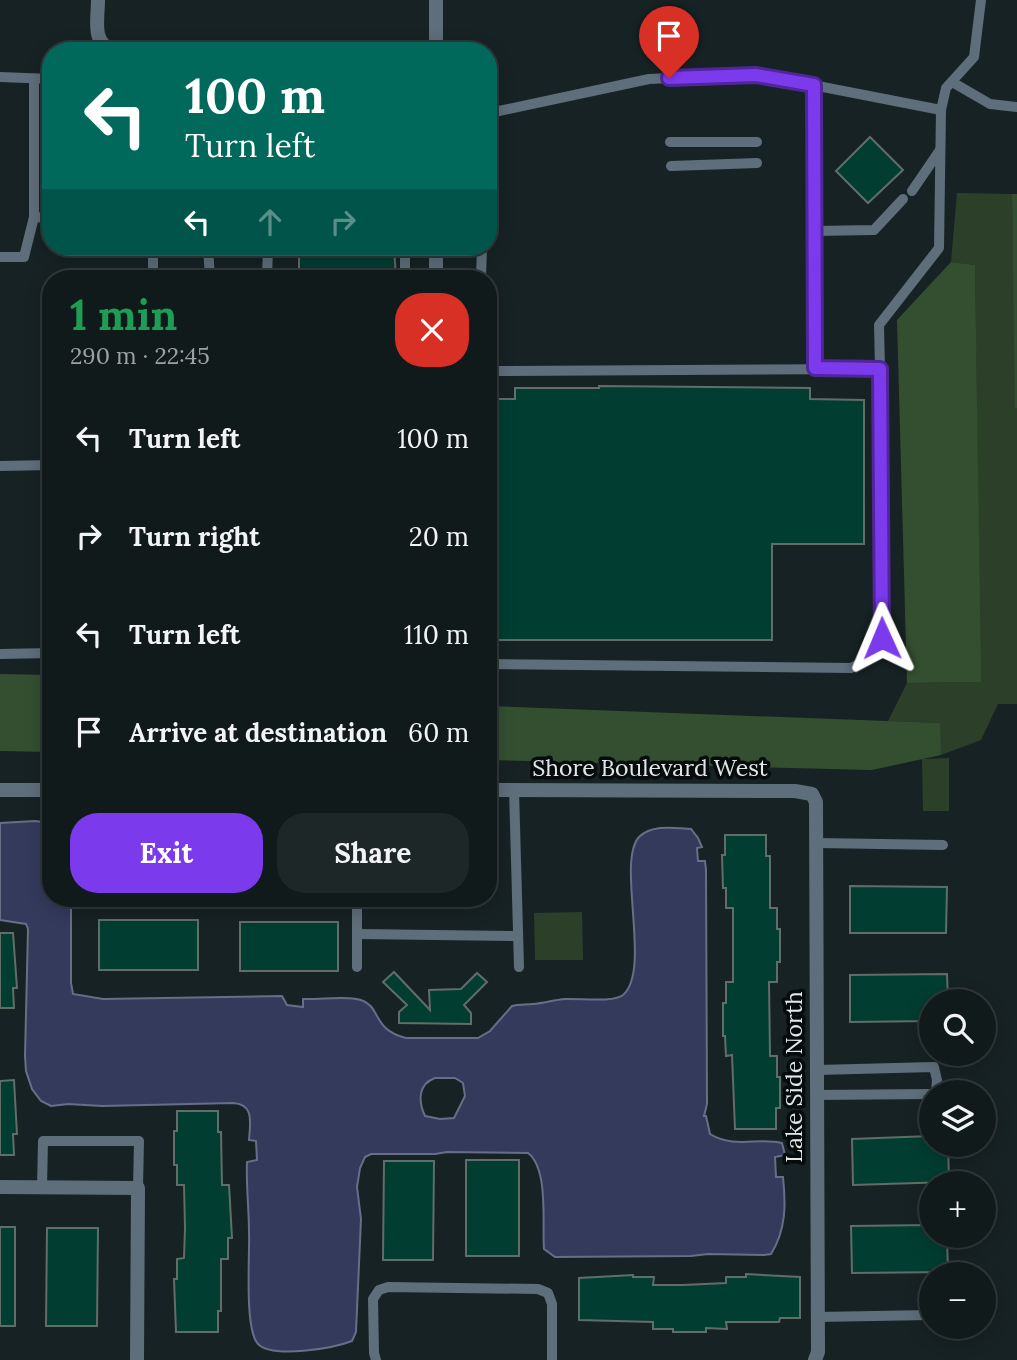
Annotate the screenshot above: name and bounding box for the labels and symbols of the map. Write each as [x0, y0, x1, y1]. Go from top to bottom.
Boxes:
pin [639, 6, 699, 78]
position arrow [845, 601, 919, 675]
street label: Shore Boulevard West [532, 753, 768, 782]
street label: Lake Side North [779, 991, 808, 1163]

